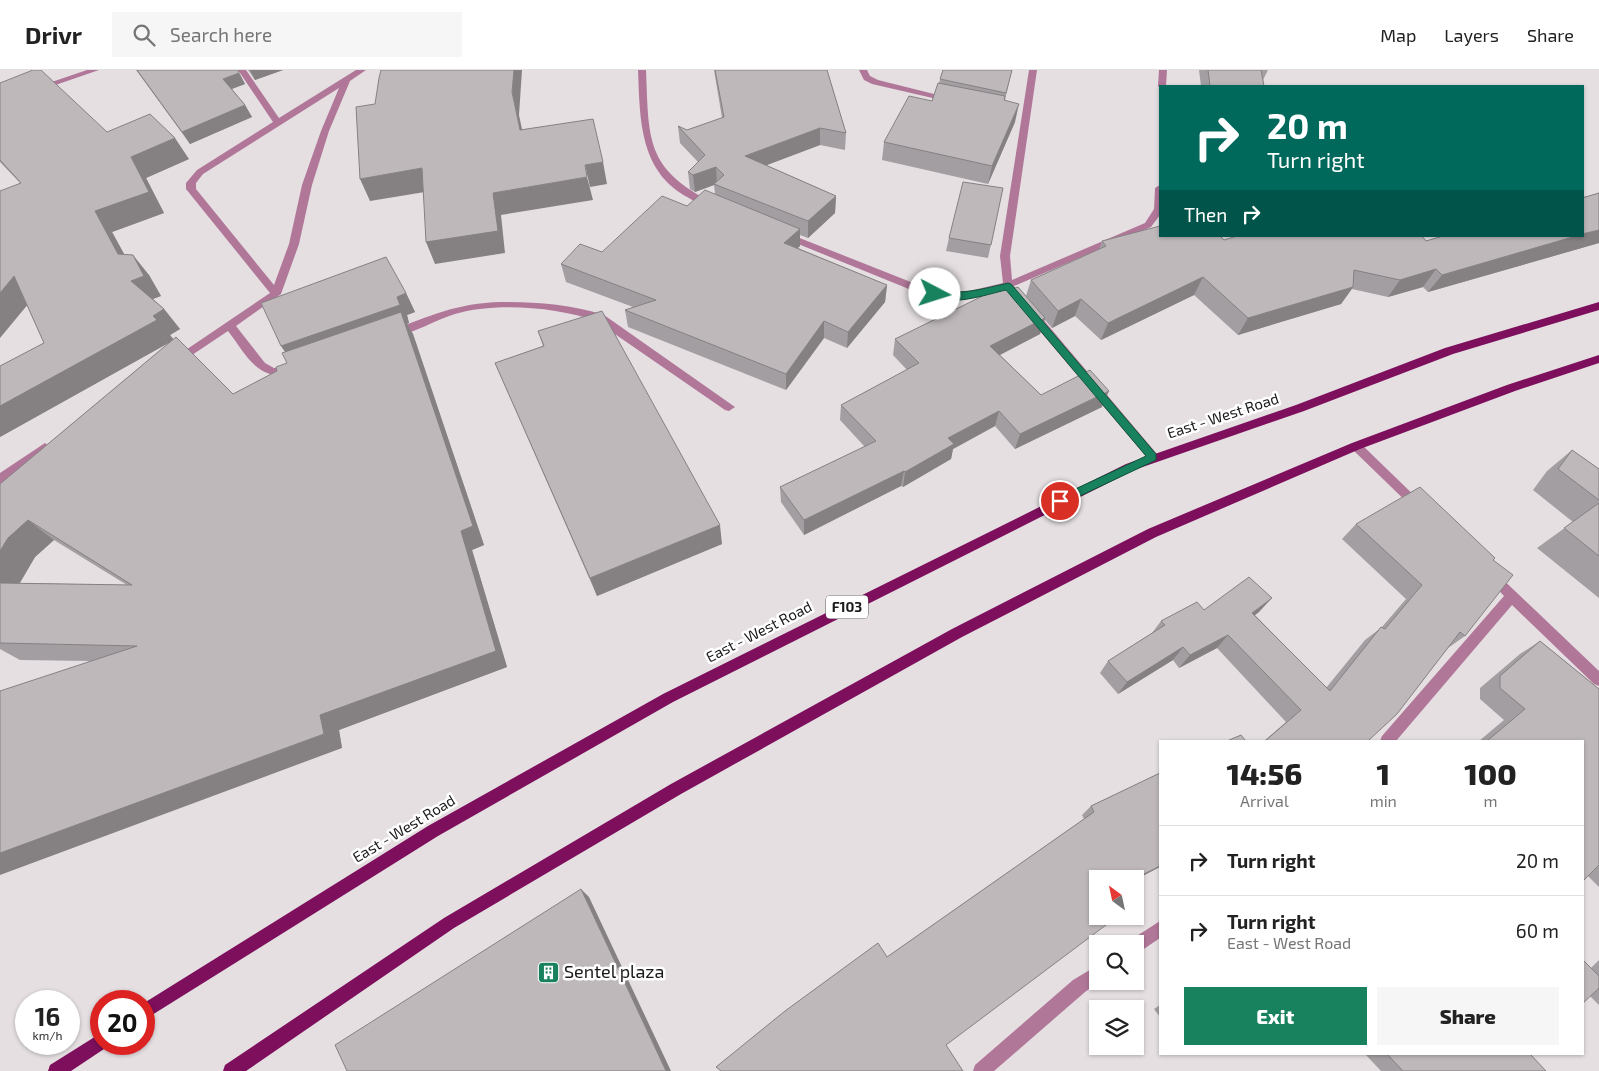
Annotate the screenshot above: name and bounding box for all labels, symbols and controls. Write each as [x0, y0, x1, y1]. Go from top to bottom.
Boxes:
search box [112, 12, 462, 57]
text: Drivr [25, 20, 82, 49]
icon: search [130, 21, 158, 49]
text: Search here [170, 23, 272, 46]
text: Map [1380, 24, 1416, 46]
text: Layers [1444, 24, 1499, 46]
text: Share [1527, 24, 1574, 46]
text: 20 m [1267, 104, 1348, 146]
icon: right [1184, 105, 1249, 170]
text: Turn right [1267, 146, 1365, 172]
icon: right [1237, 200, 1265, 228]
text: Then [1184, 203, 1227, 226]
position arrow [908, 267, 960, 319]
street label: East - West Road [1165, 388, 1281, 442]
pin [1039, 480, 1081, 522]
icon: arrive [1046, 487, 1074, 515]
road number: F103 [826, 596, 868, 618]
street label: East - West Road [703, 597, 815, 666]
text: 14:56 [1226, 755, 1302, 791]
text: 1 [1377, 755, 1390, 791]
text: 100 [1464, 755, 1517, 791]
street label: East - West Road [349, 790, 458, 866]
text: Arrival [1240, 791, 1289, 810]
text: min [1370, 791, 1397, 810]
text: m [1483, 791, 1497, 810]
icon: right [1184, 847, 1212, 875]
text: Turn right [1227, 849, 1315, 872]
text: 20 m [1516, 849, 1559, 872]
north arrow [1089, 870, 1144, 925]
map controls [1089, 870, 1144, 1055]
text: Turn right [1227, 910, 1315, 933]
icon: right [1184, 917, 1212, 945]
text: 60 m [1516, 919, 1559, 942]
text: East - West Road [1227, 933, 1351, 952]
button: search [1089, 935, 1144, 990]
building icon: Sentel plaza [536, 960, 560, 984]
place label: Sentel plaza [564, 960, 664, 982]
button: Exit [1184, 987, 1367, 1045]
button: Share [1377, 987, 1559, 1045]
speed limit sign: 20 [90, 990, 155, 1055]
button: layers [1089, 1000, 1144, 1055]
text: 16 [35, 1001, 60, 1031]
text: km/h [33, 1028, 62, 1042]

